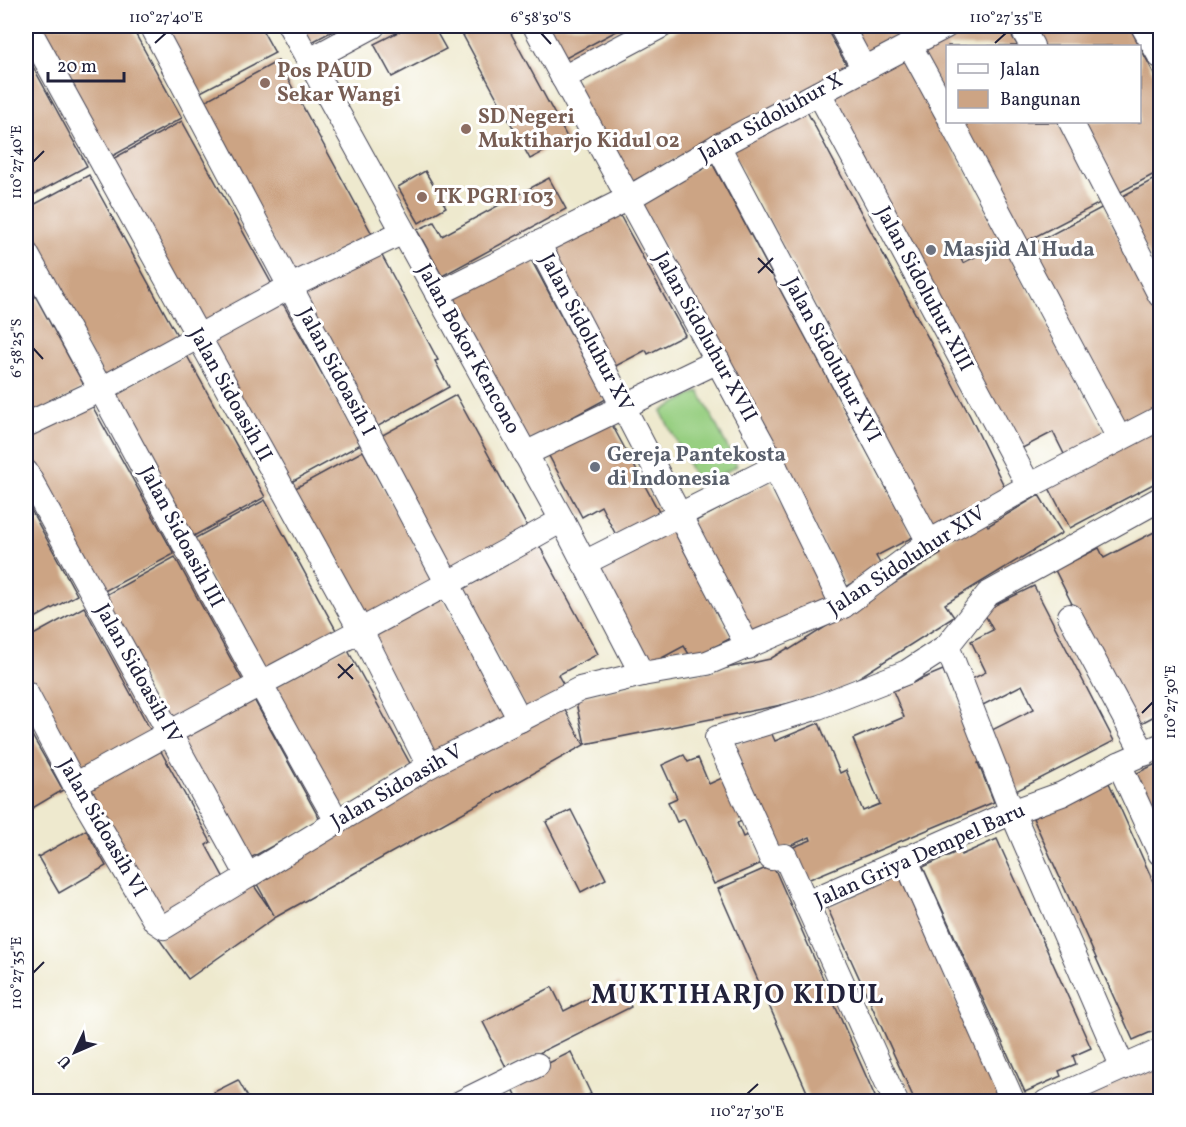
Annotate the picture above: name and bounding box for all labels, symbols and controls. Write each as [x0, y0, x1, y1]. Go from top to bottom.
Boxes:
text: 110°27'40"E [129, 8, 203, 29]
text: 6°58'30"S [511, 8, 571, 29]
text: 110°27'35"E [970, 8, 1042, 29]
scale bar [48, 45, 124, 83]
legend [946, 45, 1141, 123]
text: 20 m [57, 55, 97, 80]
place label: Pos PAUD Sekar Wangi [277, 57, 401, 110]
text: Jalan [1000, 58, 1040, 83]
street label: Jalan Sidoluhur X [694, 66, 848, 170]
marker: Pos PAUD Sekar Wangi [258, 76, 272, 90]
text: Bangunan [1000, 88, 1081, 113]
place label: SD Negeri Muktiharjo Kidul 02 [478, 103, 680, 156]
marker: SD Negeri Muktiharjo Kidul 02 [459, 122, 473, 136]
text: 110°27'40"E [7, 125, 28, 199]
place label: TK PGRI 103 [434, 183, 554, 212]
marker: TK PGRI 103 [415, 190, 429, 204]
street label: Jalan Sidoluhur XIII [868, 201, 980, 377]
place label: Masjid Al Huda [943, 236, 1095, 265]
marker: Masjid Al Huda [924, 243, 938, 257]
street label: Jalan Sidoluhur XVII [646, 247, 764, 427]
street label: Jalan Sidoluhur XV [532, 249, 640, 417]
street label: Jalan Bokor Kencono [409, 259, 527, 439]
street label: Jalan Sidoluhur XVI [776, 272, 888, 448]
street label: Jalan Sidoasih I [290, 303, 382, 441]
text: 6°58'25"S [7, 318, 28, 378]
street label: Jalan Sidoasih II [181, 323, 279, 467]
place label: Gereja Pantekosta di Indonesia [607, 441, 786, 494]
marker: Gereja Pantekosta di Indonesia [588, 460, 602, 474]
street label: Jalan Sidoasih III [131, 461, 231, 613]
street label: Jalan Sidoluhur XIV [822, 499, 992, 623]
street label: Jalan Sidoasih IV [87, 599, 189, 749]
text: 110°27'30"E [1161, 665, 1182, 739]
street label: Jalan Sidoasih V [326, 737, 468, 837]
street label: Jalan Sidoasih VI [51, 753, 153, 903]
street label: Jalan Griya Dempel Baru [810, 796, 1030, 916]
text: 110°27'35"E [7, 937, 28, 1009]
district label: MUKTIHARJO KIDUL [591, 977, 885, 1015]
north arrow [45, 1022, 105, 1082]
text: U [54, 1049, 77, 1073]
text: 110°27'30"E [710, 1102, 784, 1123]

